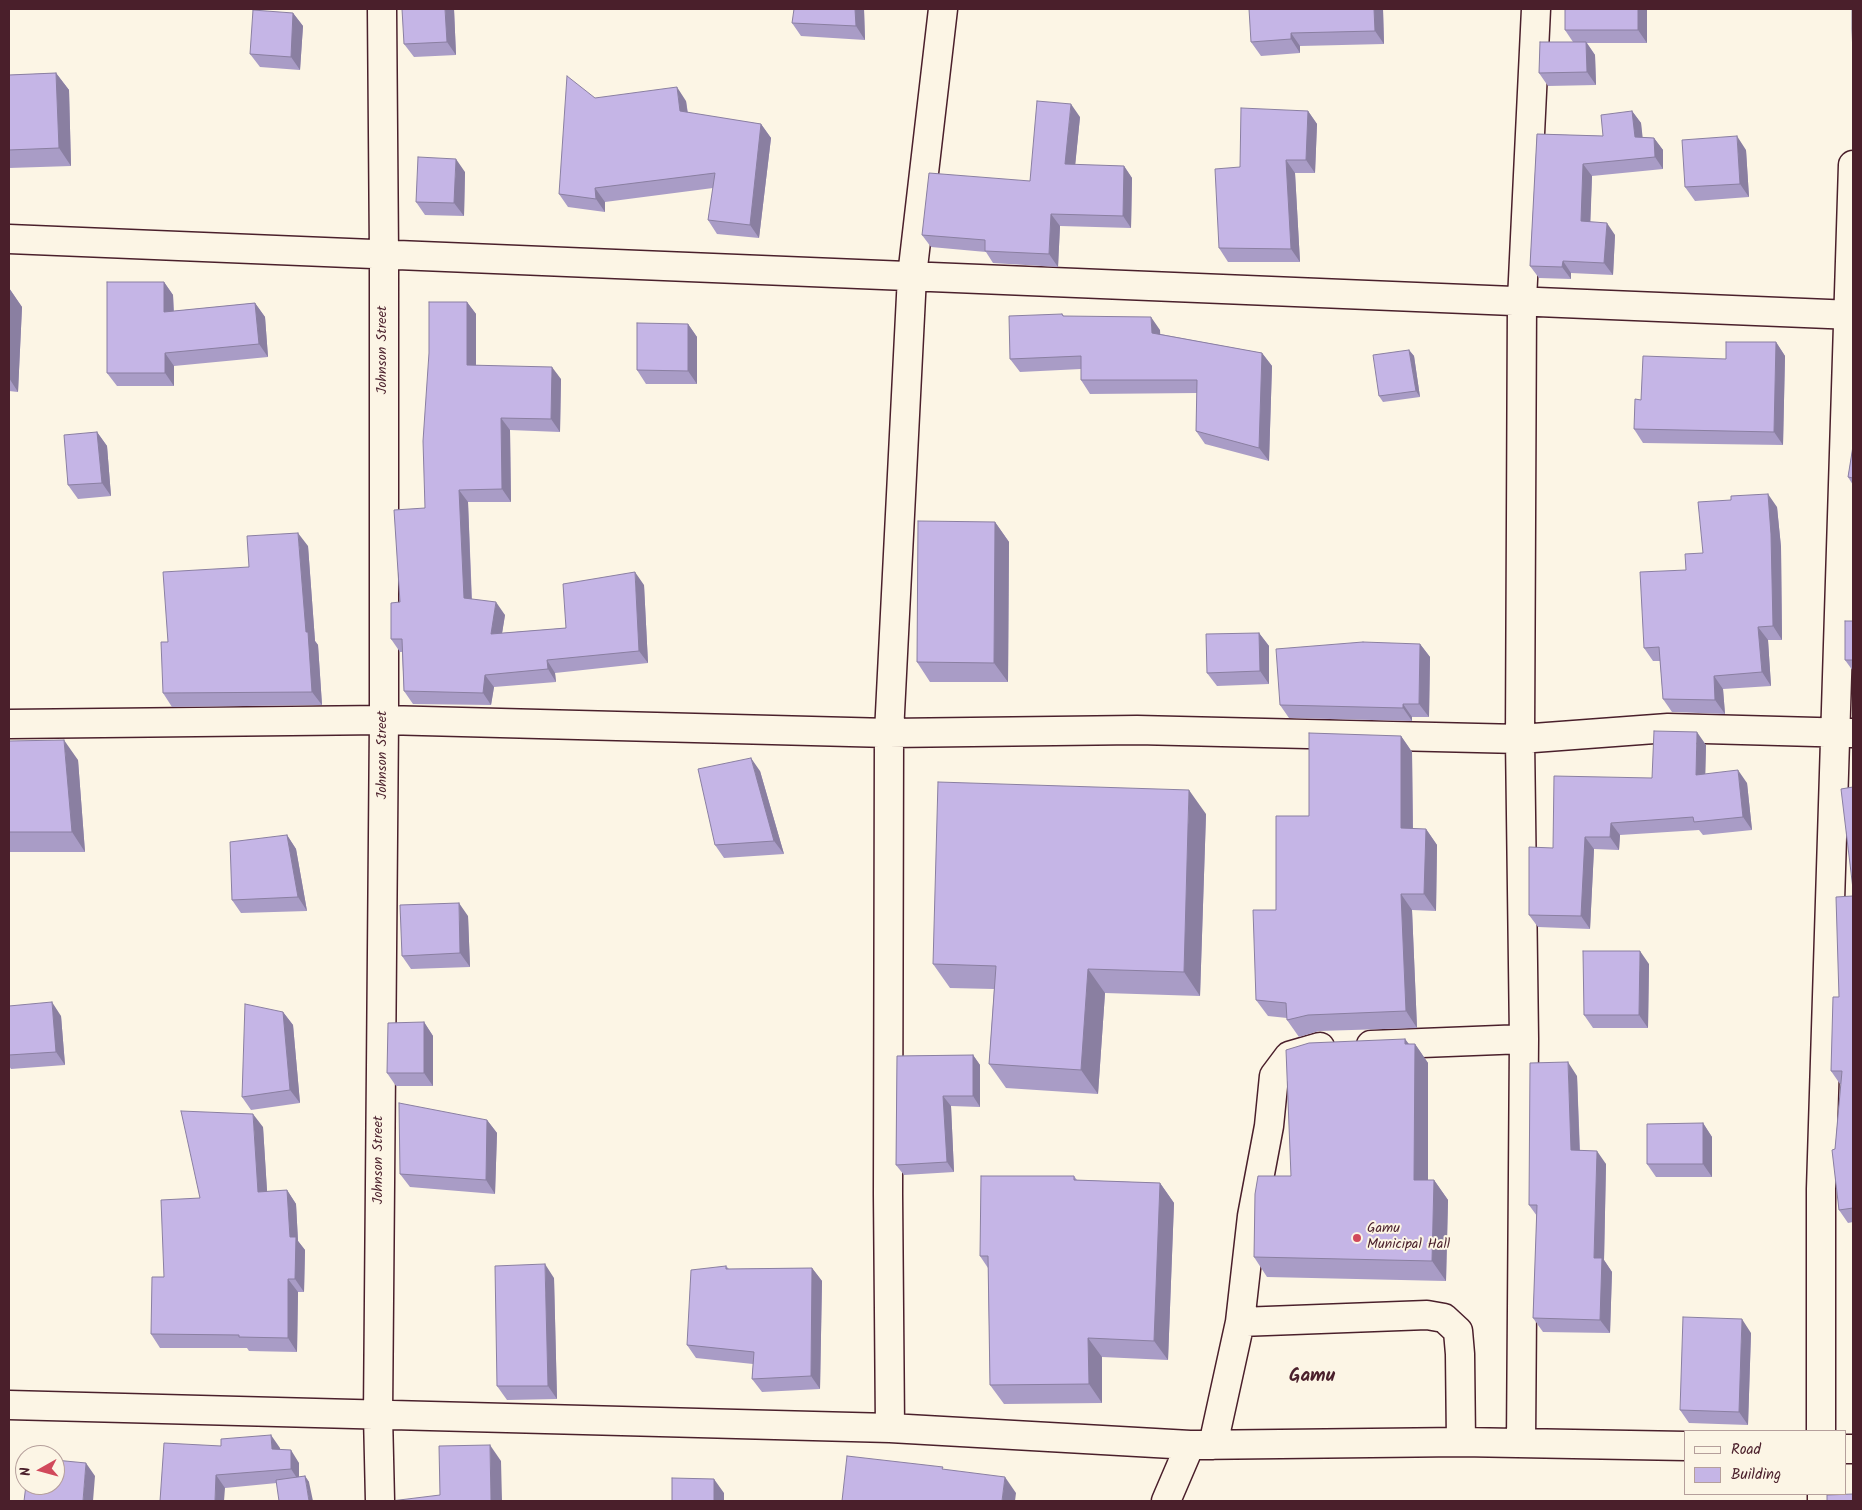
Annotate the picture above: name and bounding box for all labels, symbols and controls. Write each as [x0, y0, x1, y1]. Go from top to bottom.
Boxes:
street label: Johnson Street [376, 306, 392, 394]
street label: Johnson Street [376, 711, 392, 799]
street label: Johnson Street [372, 1116, 388, 1204]
place label: Gamu Municipal Hall [1367, 1222, 1450, 1254]
marker: Gamu Municipal Hall [1351, 1232, 1363, 1244]
district label: Gamu [1289, 1367, 1335, 1389]
legend [1684, 1430, 1847, 1495]
text: Road [1731, 1438, 1761, 1462]
north arrow [15, 1445, 65, 1495]
text: Building [1731, 1463, 1781, 1487]
text: N [15, 1466, 38, 1477]

